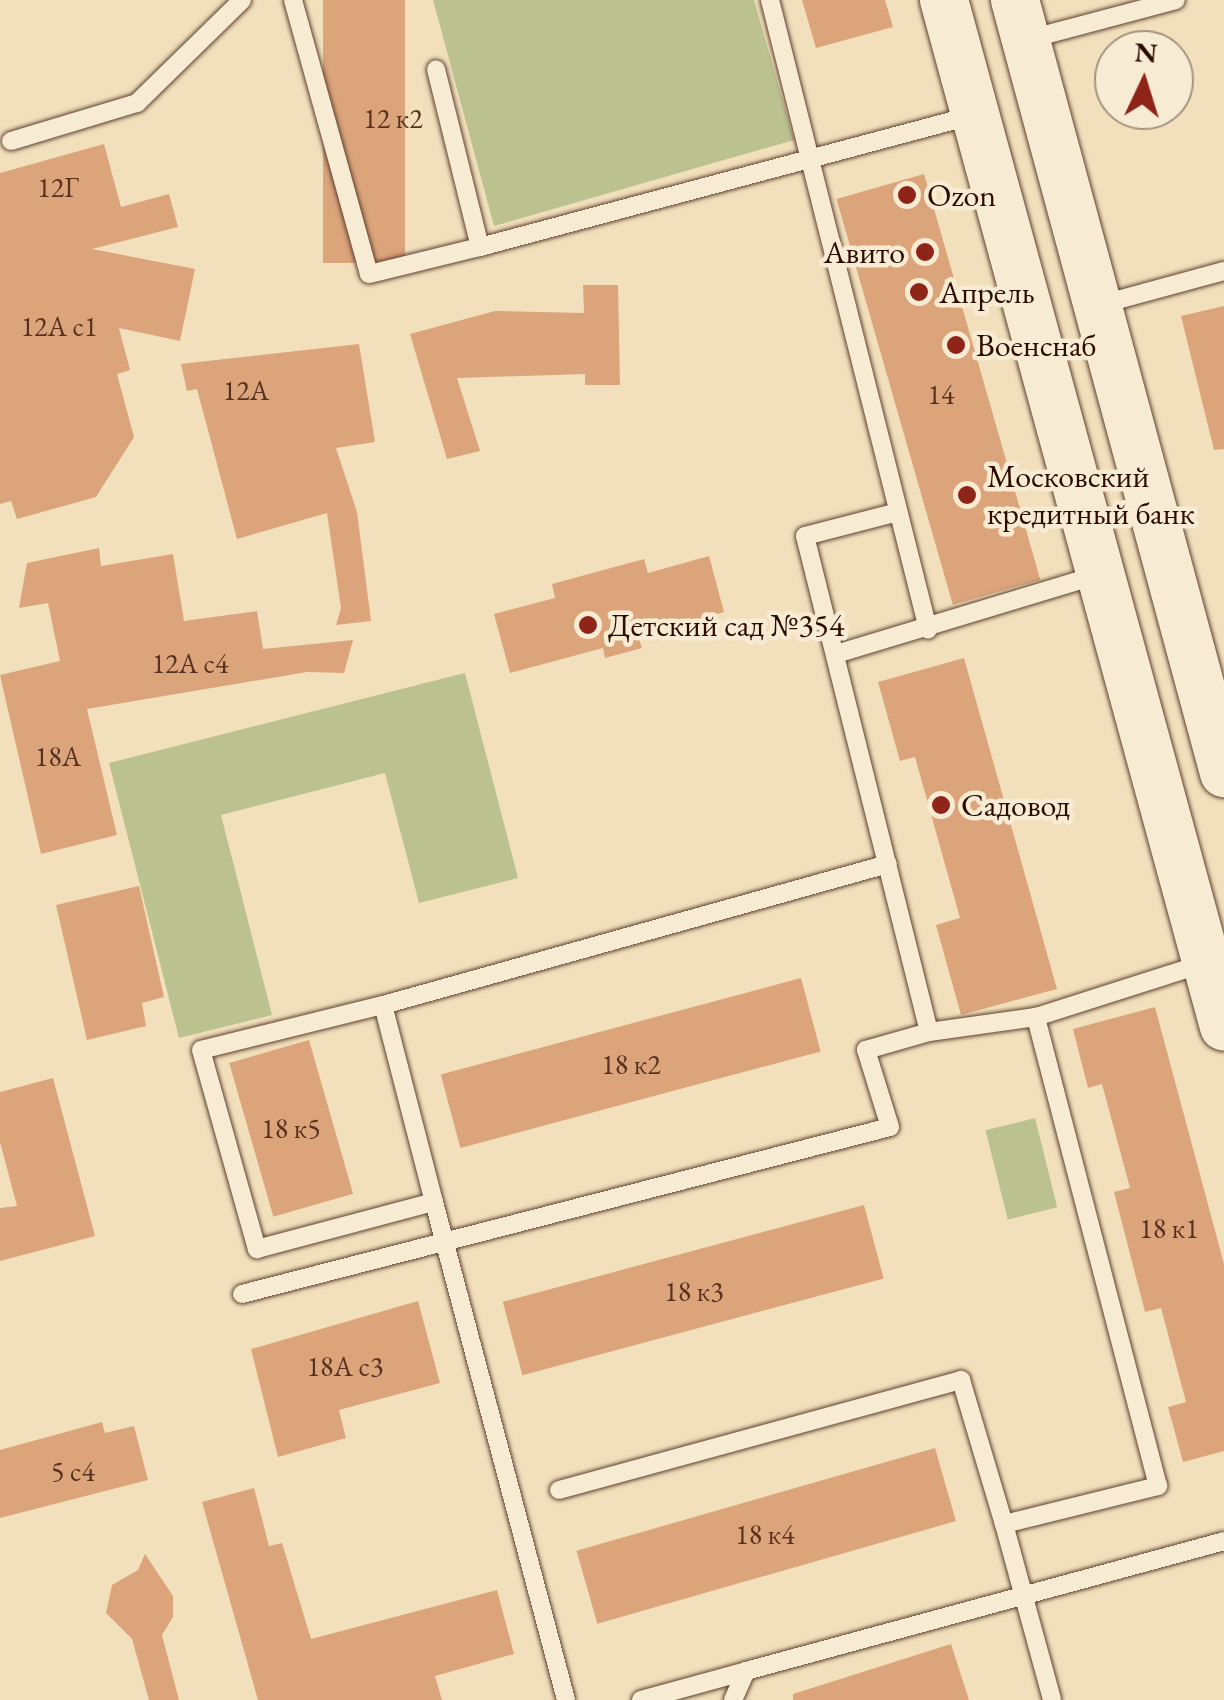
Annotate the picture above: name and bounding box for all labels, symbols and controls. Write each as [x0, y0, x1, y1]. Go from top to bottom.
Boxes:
north arrow [1094, 30, 1194, 130]
text: N [1133, 33, 1159, 71]
house number: 12 к2 [363, 101, 423, 135]
house number: 12Г [37, 170, 79, 204]
place label: Ozon [927, 176, 996, 214]
marker: Ozon [896, 184, 918, 206]
place label: Авито [823, 233, 905, 271]
marker: Авито [914, 241, 936, 263]
place label: Апрель [939, 273, 1035, 311]
marker: Апрель [908, 281, 930, 303]
house number: 12А с1 [21, 309, 97, 343]
place label: Военснаб [976, 326, 1096, 364]
marker: Военснаб [945, 334, 967, 356]
house number: 12А [223, 373, 269, 407]
house number: 14 [928, 377, 954, 411]
place label: Московский кредитный банк [987, 458, 1195, 533]
marker: Московский кредитный банк [956, 484, 978, 506]
place label: Детский сад №354 [608, 606, 844, 644]
marker: Детский сад №354 [577, 614, 599, 636]
house number: 12А с4 [152, 646, 228, 680]
house number: 18А [35, 739, 81, 773]
place label: Садовод [961, 786, 1070, 824]
marker: Садовод [930, 794, 952, 816]
house number: 18 к2 [601, 1047, 661, 1081]
house number: 18 к5 [261, 1111, 321, 1145]
house number: 18 к1 [1139, 1211, 1199, 1245]
house number: 18 к3 [664, 1274, 724, 1308]
house number: 18А с3 [307, 1349, 383, 1383]
house number: 5 с4 [51, 1454, 95, 1488]
house number: 18 к4 [735, 1517, 795, 1551]

